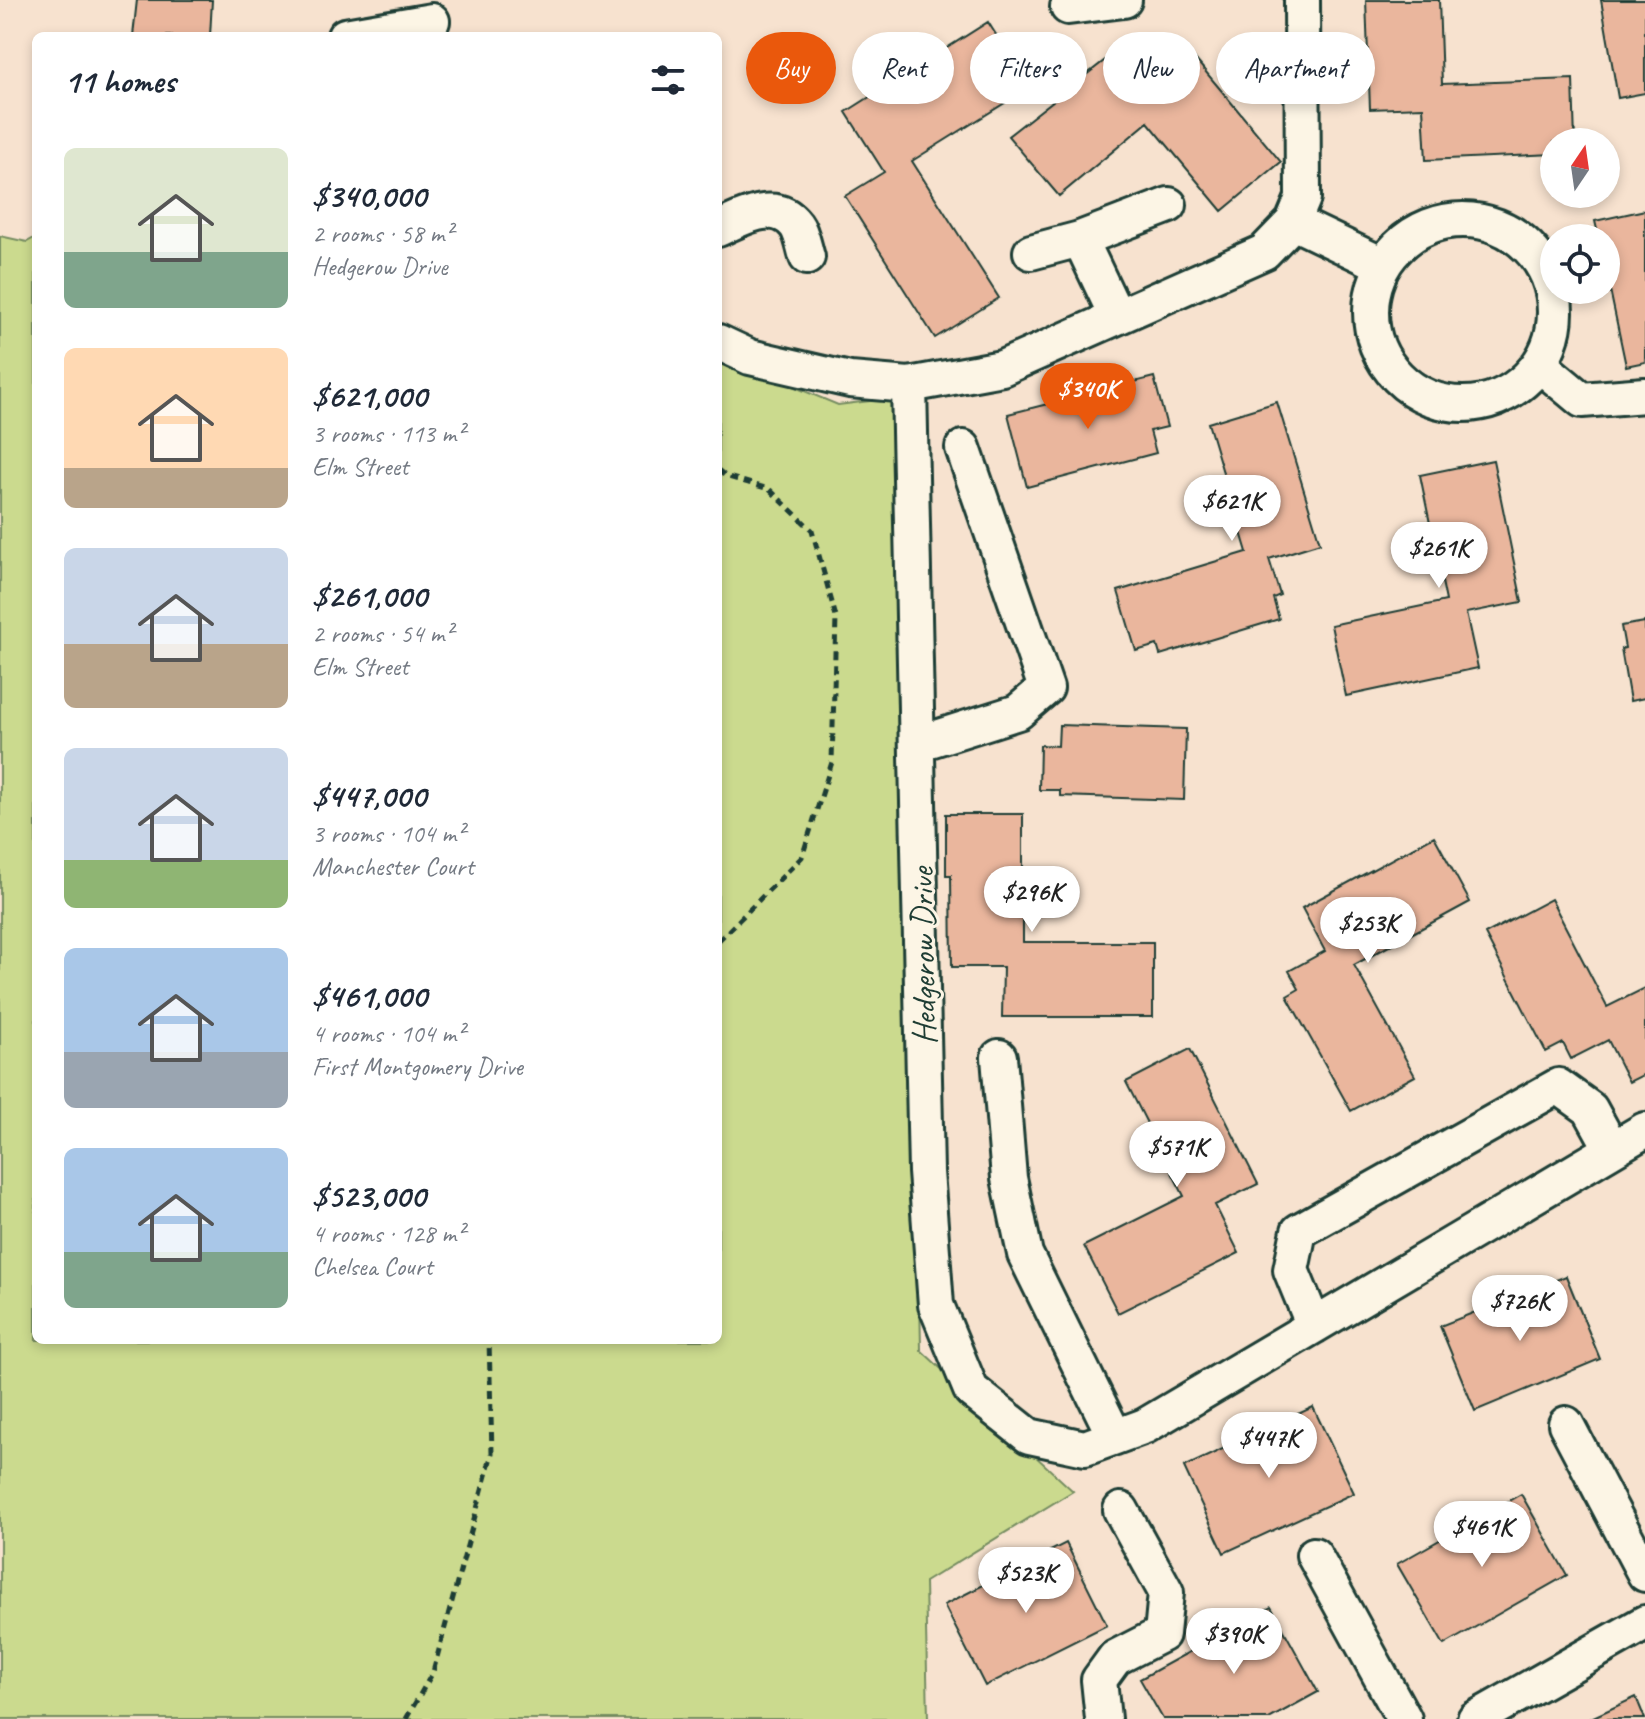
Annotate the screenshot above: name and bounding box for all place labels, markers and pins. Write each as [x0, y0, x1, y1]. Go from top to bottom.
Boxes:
pin: $340K [1032, 363, 1144, 431]
pin: $621K [1176, 475, 1288, 543]
pin: $261K [1383, 522, 1495, 590]
pin: $296K [976, 866, 1088, 934]
pin: $253K [1312, 897, 1424, 965]
pin: $571K [1121, 1121, 1233, 1189]
pin: $726K [1464, 1275, 1576, 1343]
pin: $447K [1213, 1412, 1325, 1480]
pin: $461K [1426, 1501, 1538, 1569]
pin: $523K [970, 1547, 1082, 1615]
pin: $390K [1178, 1608, 1290, 1676]

